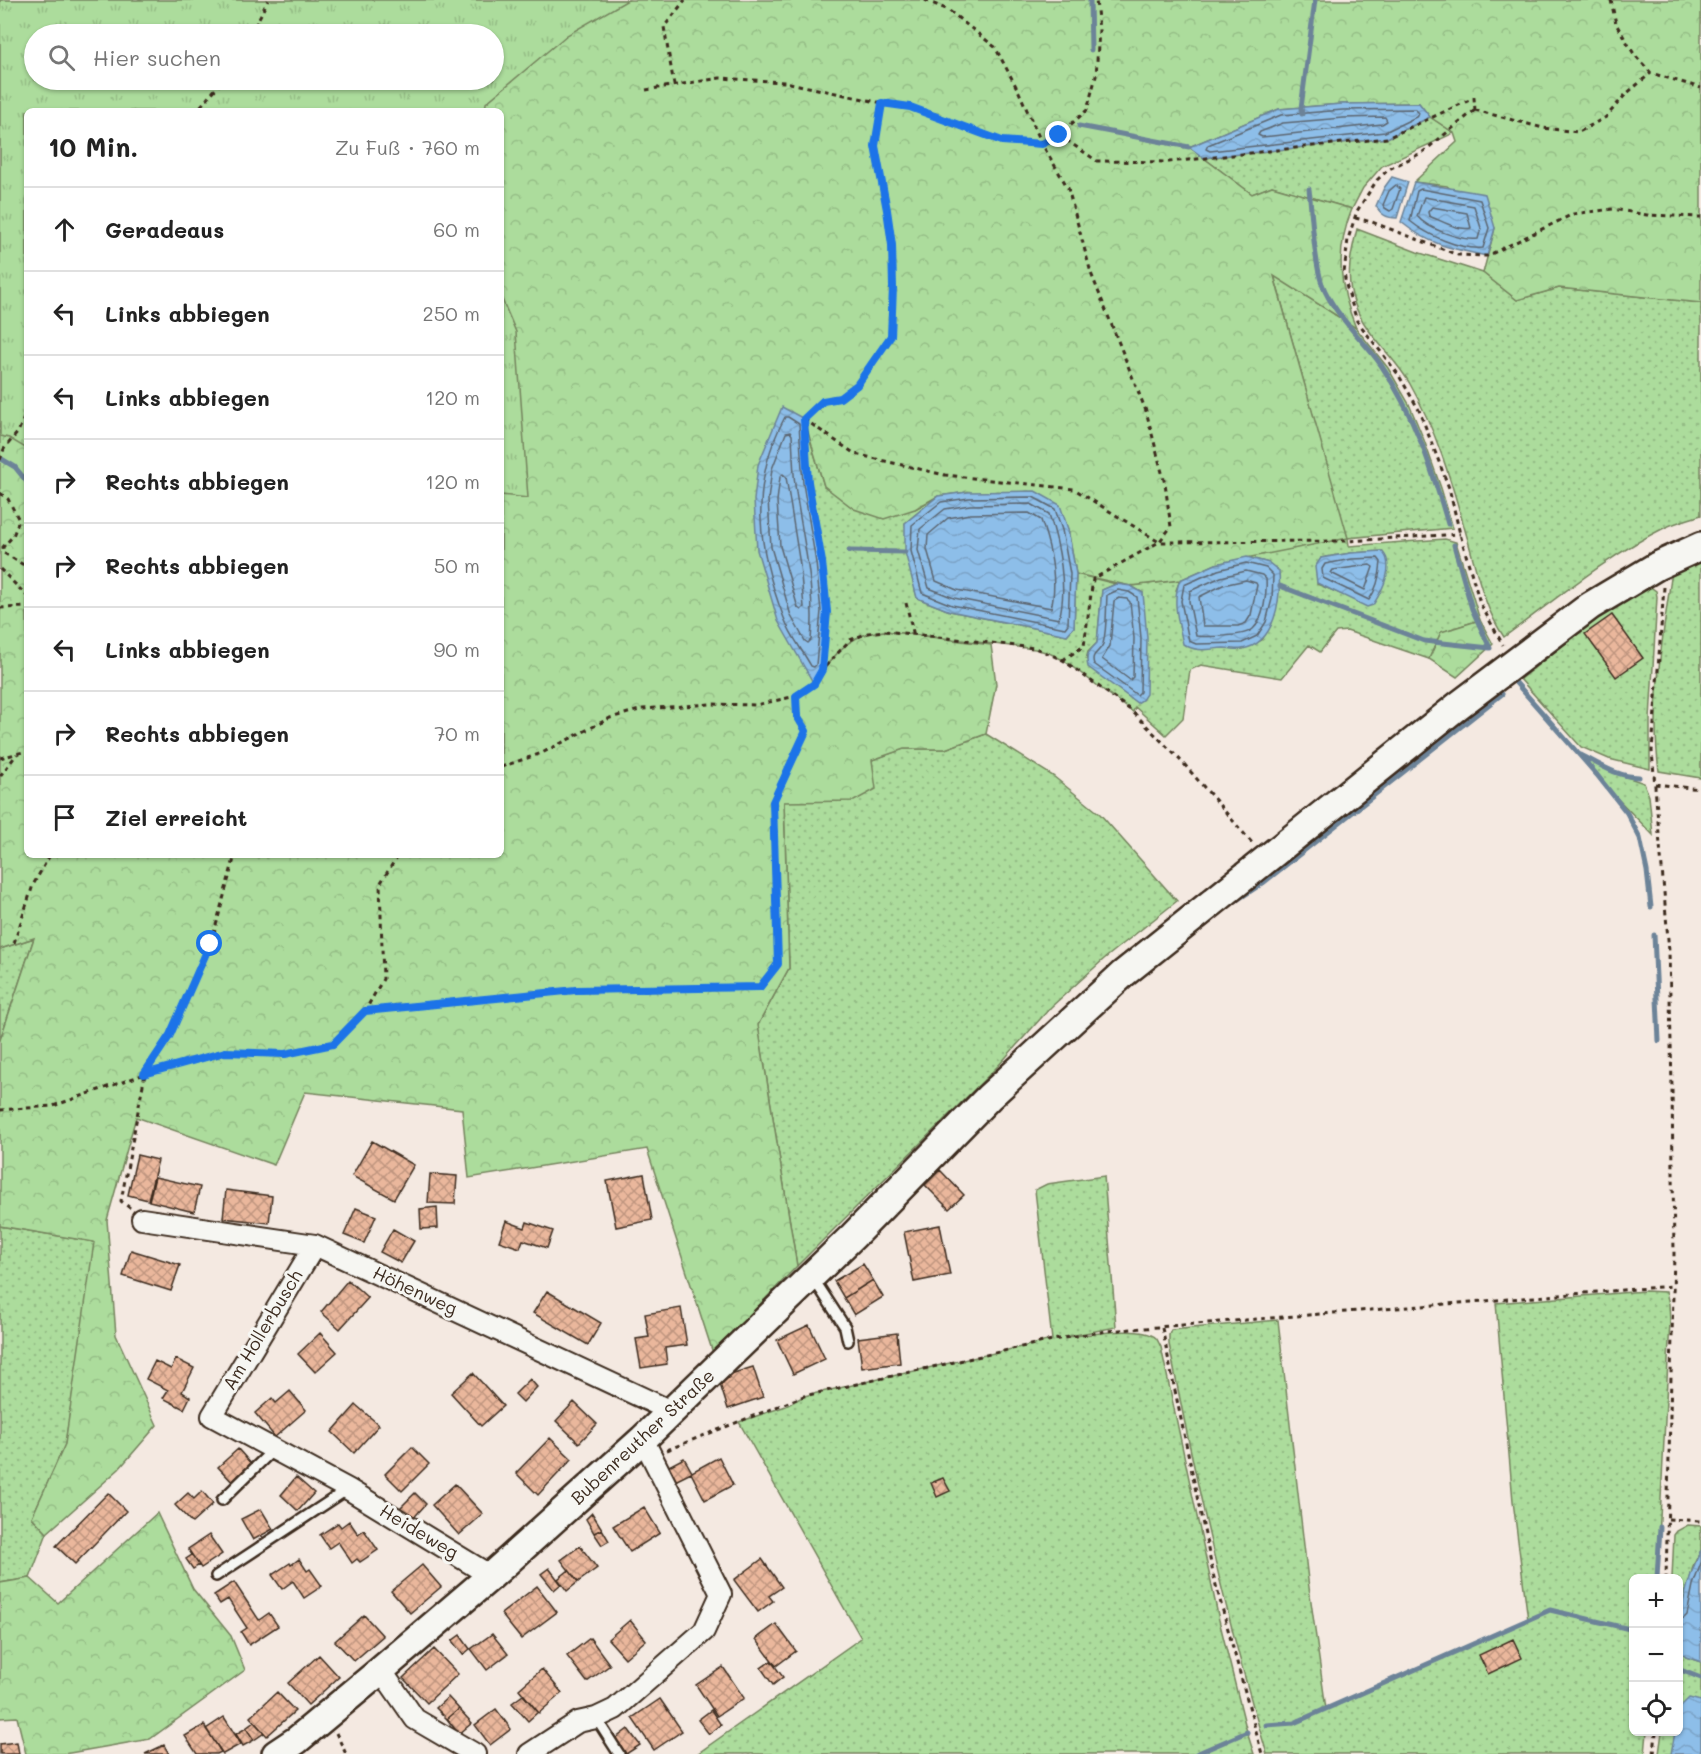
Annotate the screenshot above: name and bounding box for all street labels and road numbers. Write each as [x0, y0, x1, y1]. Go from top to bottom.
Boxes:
street label: Höhenweg [369, 1260, 461, 1320]
street label: Am Hollerbusch [217, 1265, 307, 1394]
street label: Bubenreuther Straße [565, 1363, 719, 1509]
street label: Heideweg [376, 1498, 463, 1564]

